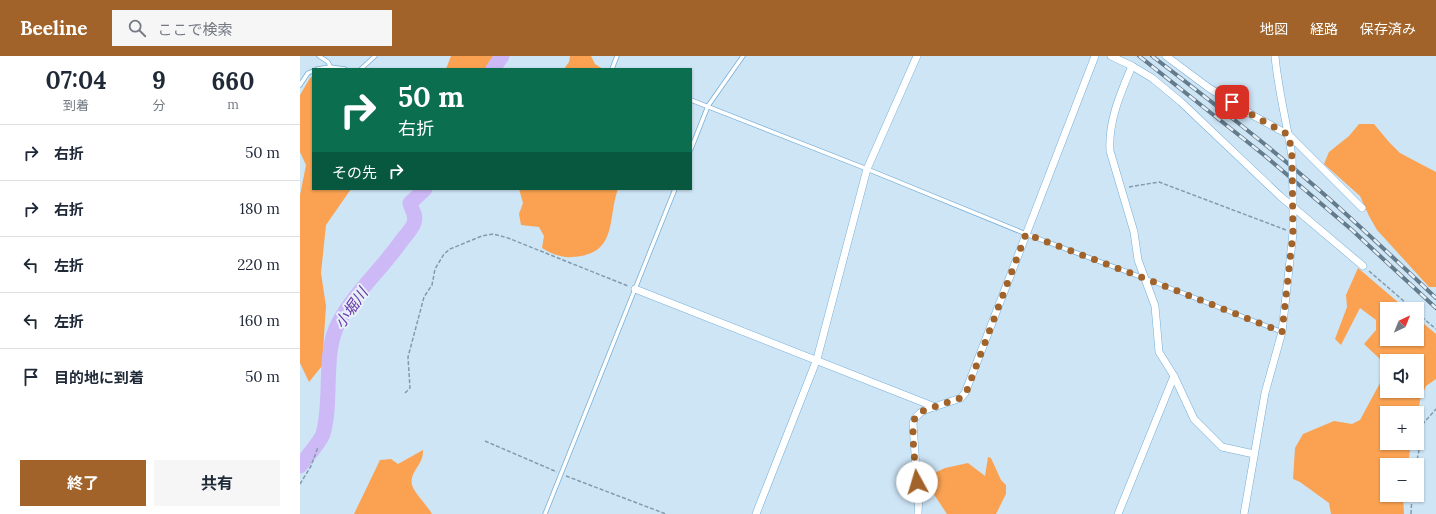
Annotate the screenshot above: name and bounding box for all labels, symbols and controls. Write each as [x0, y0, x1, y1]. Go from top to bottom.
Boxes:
search box [112, 10, 392, 46]
text: Beeline [20, 16, 88, 40]
icon: search [126, 17, 148, 39]
text: ここで検索 [158, 20, 233, 39]
text: 地図 [1260, 20, 1288, 38]
text: 経路 [1310, 20, 1338, 38]
text: 保存済み [1360, 20, 1416, 38]
text: 07:04 [46, 65, 107, 96]
text: 9 [152, 65, 166, 96]
text: 660 [212, 66, 254, 97]
text: 50 m [398, 79, 464, 115]
icon: right [332, 84, 384, 136]
pin [1215, 85, 1249, 119]
icon: arrive [1221, 91, 1243, 113]
text: m [227, 96, 239, 113]
text: 到着 [63, 97, 89, 114]
text: 分 [153, 97, 166, 114]
text: 右折 [398, 117, 434, 140]
icon: right [20, 142, 42, 164]
text: 50 m [245, 143, 280, 162]
text: 右折 [54, 144, 84, 163]
icon: right [385, 160, 407, 182]
text: その先 [332, 163, 377, 182]
icon: right [20, 198, 42, 220]
text: 180 m [239, 199, 280, 218]
text: 右折 [54, 200, 84, 219]
icon: left [20, 254, 42, 276]
text: 220 m [237, 255, 280, 274]
text: 左折 [54, 256, 84, 275]
water label: 小堀川 [330, 282, 373, 332]
north arrow [1380, 302, 1424, 346]
map controls [1380, 302, 1424, 502]
icon: left [20, 310, 42, 332]
text: 160 m [239, 311, 280, 330]
text: 左折 [54, 312, 84, 331]
button: sound [1380, 354, 1424, 398]
icon: arrive [20, 366, 42, 388]
text: 50 m [245, 367, 280, 386]
text: 目的地に到着 [54, 368, 144, 387]
button: + [1380, 406, 1424, 450]
button: − [1380, 458, 1424, 502]
button: 終了 [20, 460, 146, 506]
button: 共有 [154, 460, 280, 506]
position arrow [896, 461, 938, 503]

